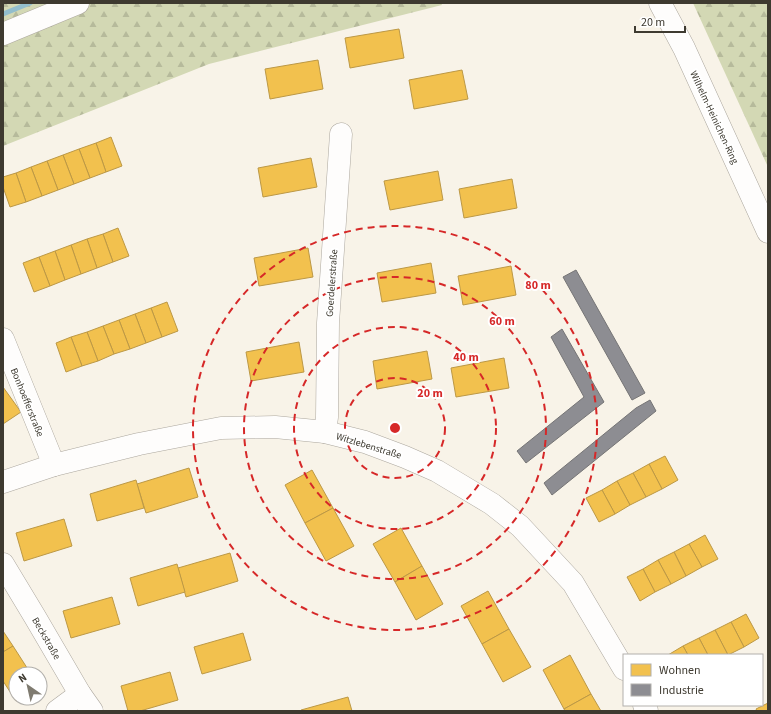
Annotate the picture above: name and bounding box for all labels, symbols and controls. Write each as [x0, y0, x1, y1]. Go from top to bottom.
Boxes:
scale bar [635, 8, 685, 34]
text: 20 m [641, 14, 665, 31]
street label: Wilhelm-Heinichen-Ring [686, 69, 742, 166]
street label: Goerdelerstraße [323, 249, 341, 317]
text: 80 m [525, 277, 551, 294]
text: 60 m [489, 313, 515, 330]
text: 40 m [453, 349, 479, 366]
street label: Bonhoefferstraße [7, 366, 47, 439]
text: 20 m [417, 385, 443, 402]
centre of rings [388, 421, 402, 435]
street label: Witzlebenstraße [334, 429, 403, 463]
street label: Beckstraße [28, 615, 64, 662]
legend [623, 654, 763, 706]
text: Wohnen [659, 662, 701, 679]
north arrow [8, 666, 48, 706]
text: N [15, 670, 30, 686]
text: Industrie [659, 682, 704, 699]

